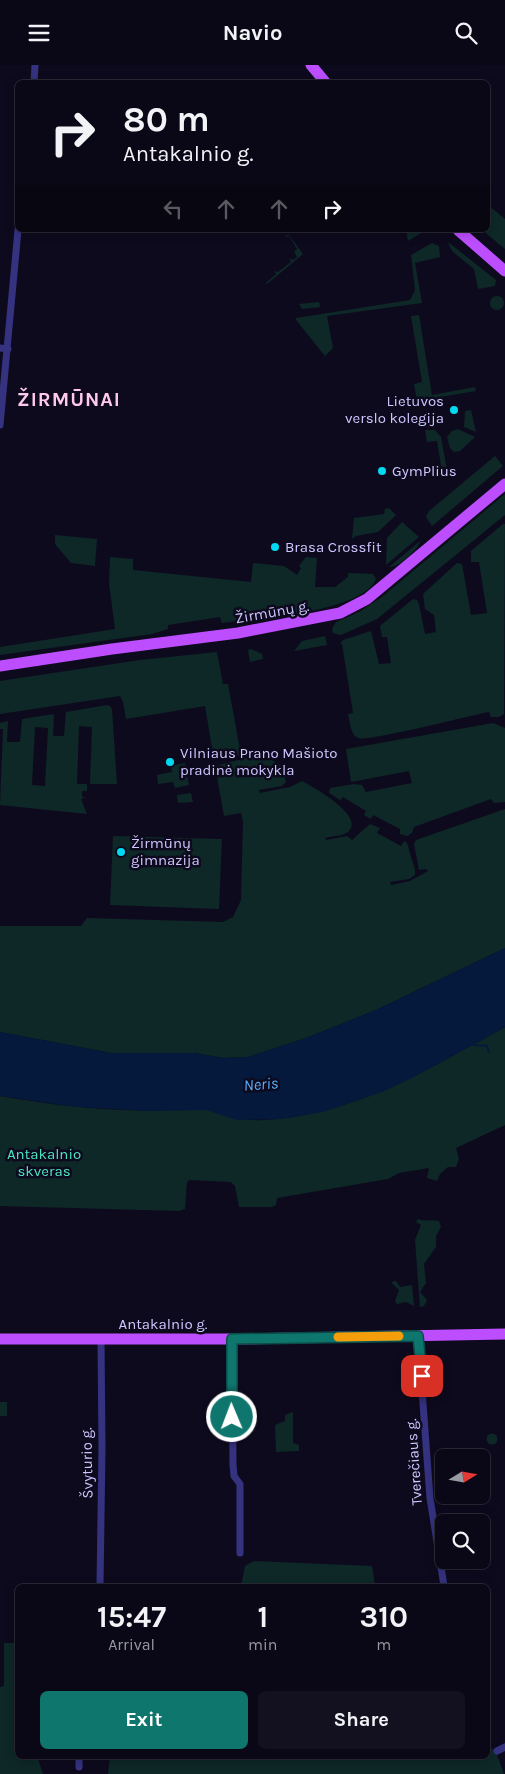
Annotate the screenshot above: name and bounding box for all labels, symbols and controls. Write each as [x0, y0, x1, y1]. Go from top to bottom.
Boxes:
icon: menu [25, 19, 53, 47]
icon: search [452, 19, 480, 47]
text: Navio [223, 20, 282, 46]
text: 80 m [123, 99, 210, 140]
icon: right [40, 100, 105, 165]
text: Antakalnio g. [123, 141, 253, 167]
icon: left [159, 195, 187, 223]
icon: ahead [212, 195, 240, 223]
icon: ahead [265, 195, 293, 223]
icon: right [318, 195, 346, 223]
district label: ŽIRMŪNAI [17, 387, 121, 411]
place label: Lietuvos verslo kolegija [345, 392, 444, 427]
marker: Lietuvos verslo kolegija [448, 404, 460, 416]
place label: GymPlius [392, 462, 457, 480]
marker: GymPlius [376, 465, 388, 477]
place label: Brasa Crossfit [285, 538, 382, 556]
marker: Brasa Crossfit [269, 541, 281, 553]
street label: Žirmūnų g. [234, 597, 311, 627]
place label: Vilniaus Prano Mašioto pradinė mokykla [180, 744, 338, 779]
marker: Vilniaus Prano Mašioto pradinė mokykla [164, 756, 176, 768]
place label: Žirmūnų gimnazija [131, 834, 200, 869]
marker: Žirmūnų gimnazija [115, 846, 127, 858]
water label: Neris [243, 1073, 279, 1095]
park label: Antakalnio skveras [7, 1145, 81, 1180]
street label: Antakalnio g. [119, 1315, 208, 1333]
pin [401, 1355, 443, 1397]
icon: arrive [408, 1362, 436, 1390]
position arrow [205, 1390, 257, 1442]
street label: Tverečiaus g. [402, 1418, 426, 1506]
street label: Švyturio g. [77, 1427, 97, 1499]
north arrow [435, 1449, 490, 1504]
map controls [435, 1449, 490, 1569]
button: search [435, 1514, 490, 1569]
text: 15:47 [97, 1599, 166, 1635]
text: 1 [257, 1599, 268, 1635]
text: 310 [360, 1599, 408, 1635]
text: Arrival [108, 1635, 155, 1654]
text: min [248, 1635, 278, 1654]
text: m [376, 1635, 391, 1654]
button: Exit [40, 1691, 248, 1749]
button: Share [258, 1691, 465, 1749]

